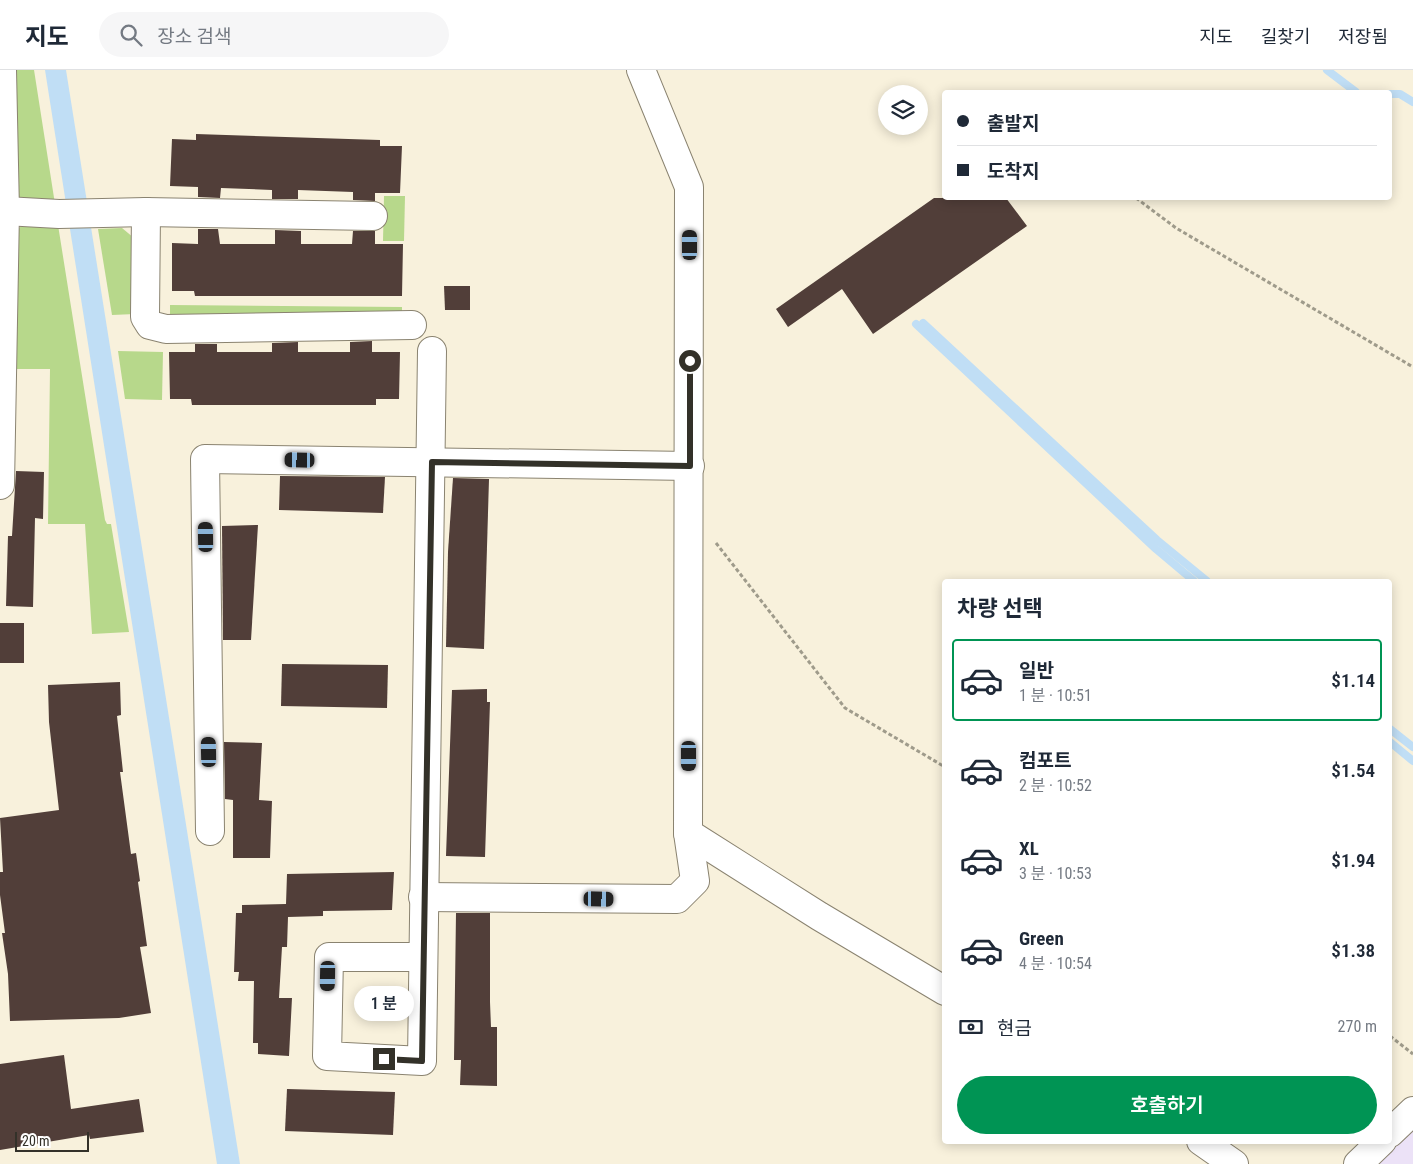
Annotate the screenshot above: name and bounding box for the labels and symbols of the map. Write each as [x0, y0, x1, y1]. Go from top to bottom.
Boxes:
car [682, 230, 697, 260]
route start [679, 350, 701, 372]
car [284, 452, 315, 468]
car [198, 522, 213, 552]
car [201, 737, 216, 767]
car [681, 741, 696, 771]
car [583, 891, 614, 907]
car [320, 961, 335, 991]
callout: 1 분 [354, 986, 414, 1022]
route end [373, 1048, 395, 1070]
scale bar [15, 1129, 89, 1152]

